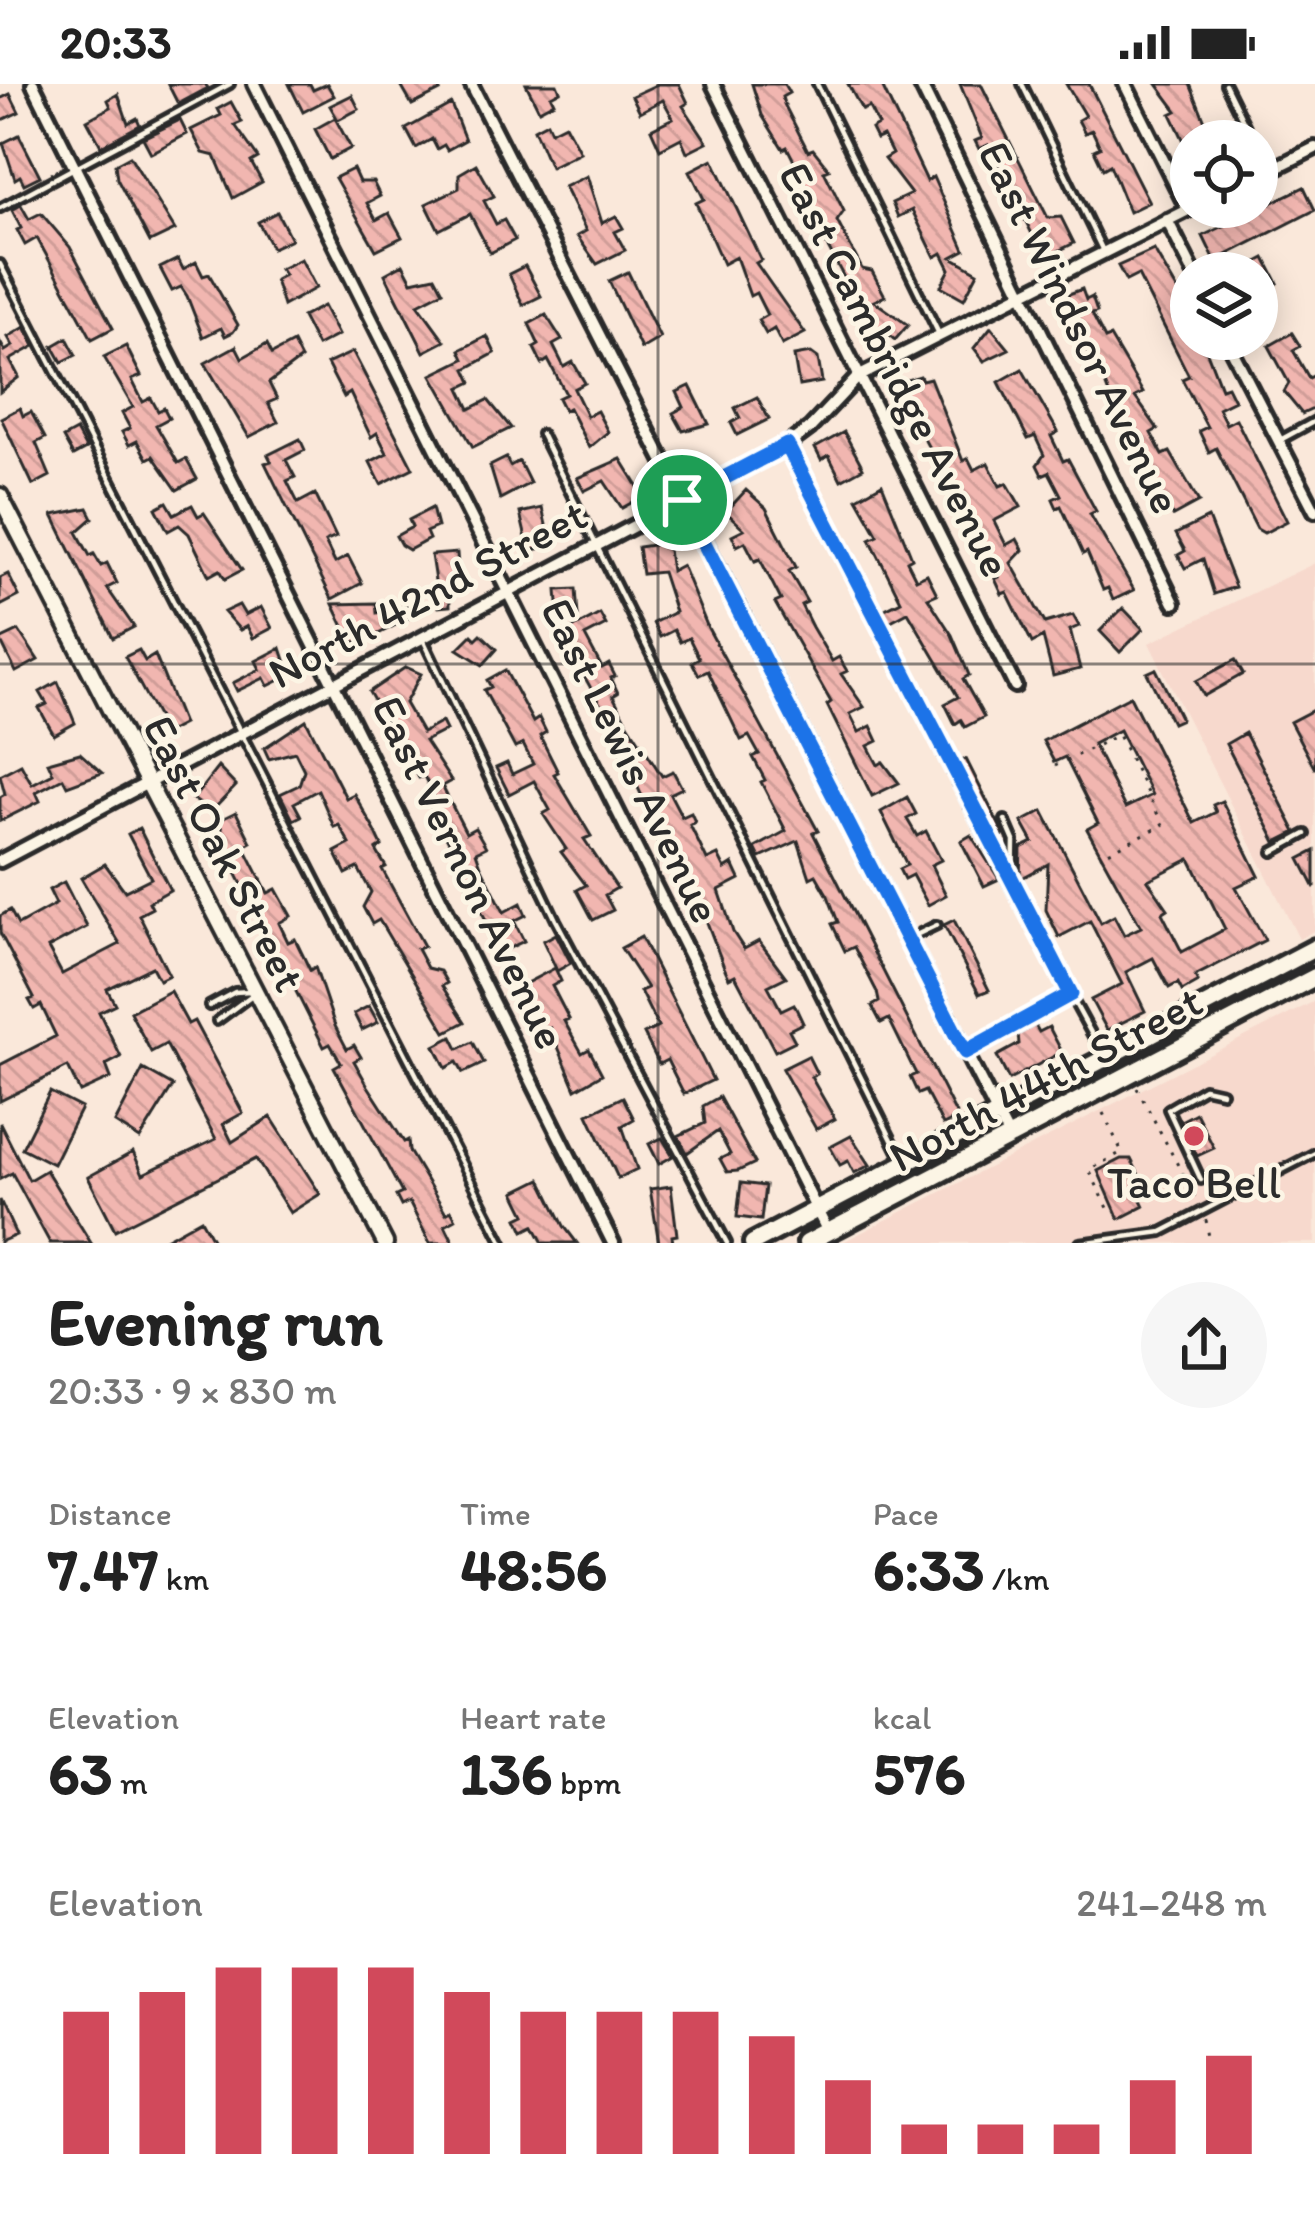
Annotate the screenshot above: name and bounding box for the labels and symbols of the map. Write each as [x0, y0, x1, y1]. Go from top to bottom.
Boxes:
street label: East Windsor Avenue [967, 132, 1195, 522]
street label: East Cambridge Avenue [768, 153, 1024, 585]
pin [631, 449, 733, 551]
street label: North 42nd Street [259, 486, 595, 700]
street label: East Lewis Avenue [530, 589, 734, 931]
street label: East Vernon Avenue [361, 687, 579, 1057]
street label: East Oak Street [132, 706, 318, 1000]
street label: North 44th Street [880, 973, 1210, 1183]
marker: Taco Bell [1181, 1123, 1207, 1149]
place label: Taco Bell [1107, 1155, 1281, 1209]

